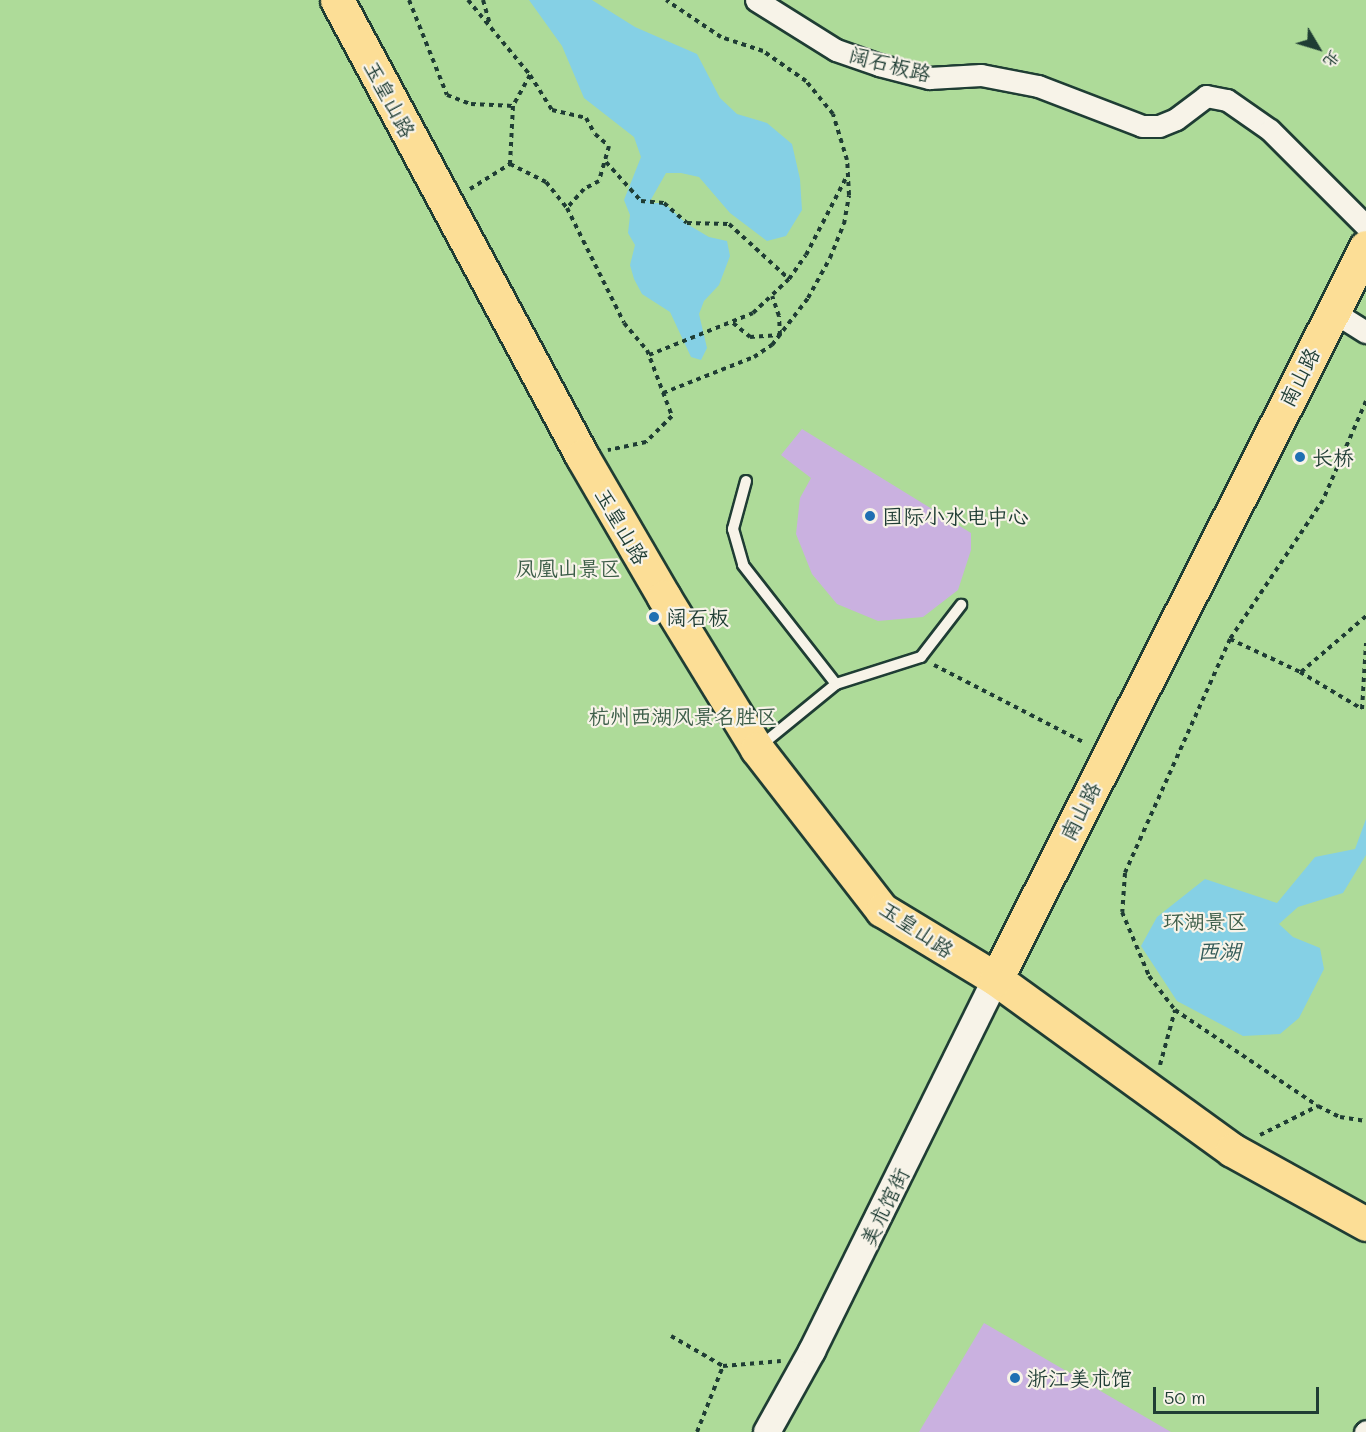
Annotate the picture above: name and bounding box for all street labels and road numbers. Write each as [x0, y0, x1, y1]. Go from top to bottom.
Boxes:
street label: 阔石板路 [846, 42, 934, 86]
street label: 玉皇山路 [359, 56, 421, 142]
street label: 南山路 [1273, 343, 1325, 411]
street label: 玉皇山路 [590, 483, 654, 569]
street label: 南山路 [1054, 777, 1106, 845]
street label: 玉皇山路 [875, 895, 959, 963]
street label: 美术馆街 [854, 1164, 914, 1250]

